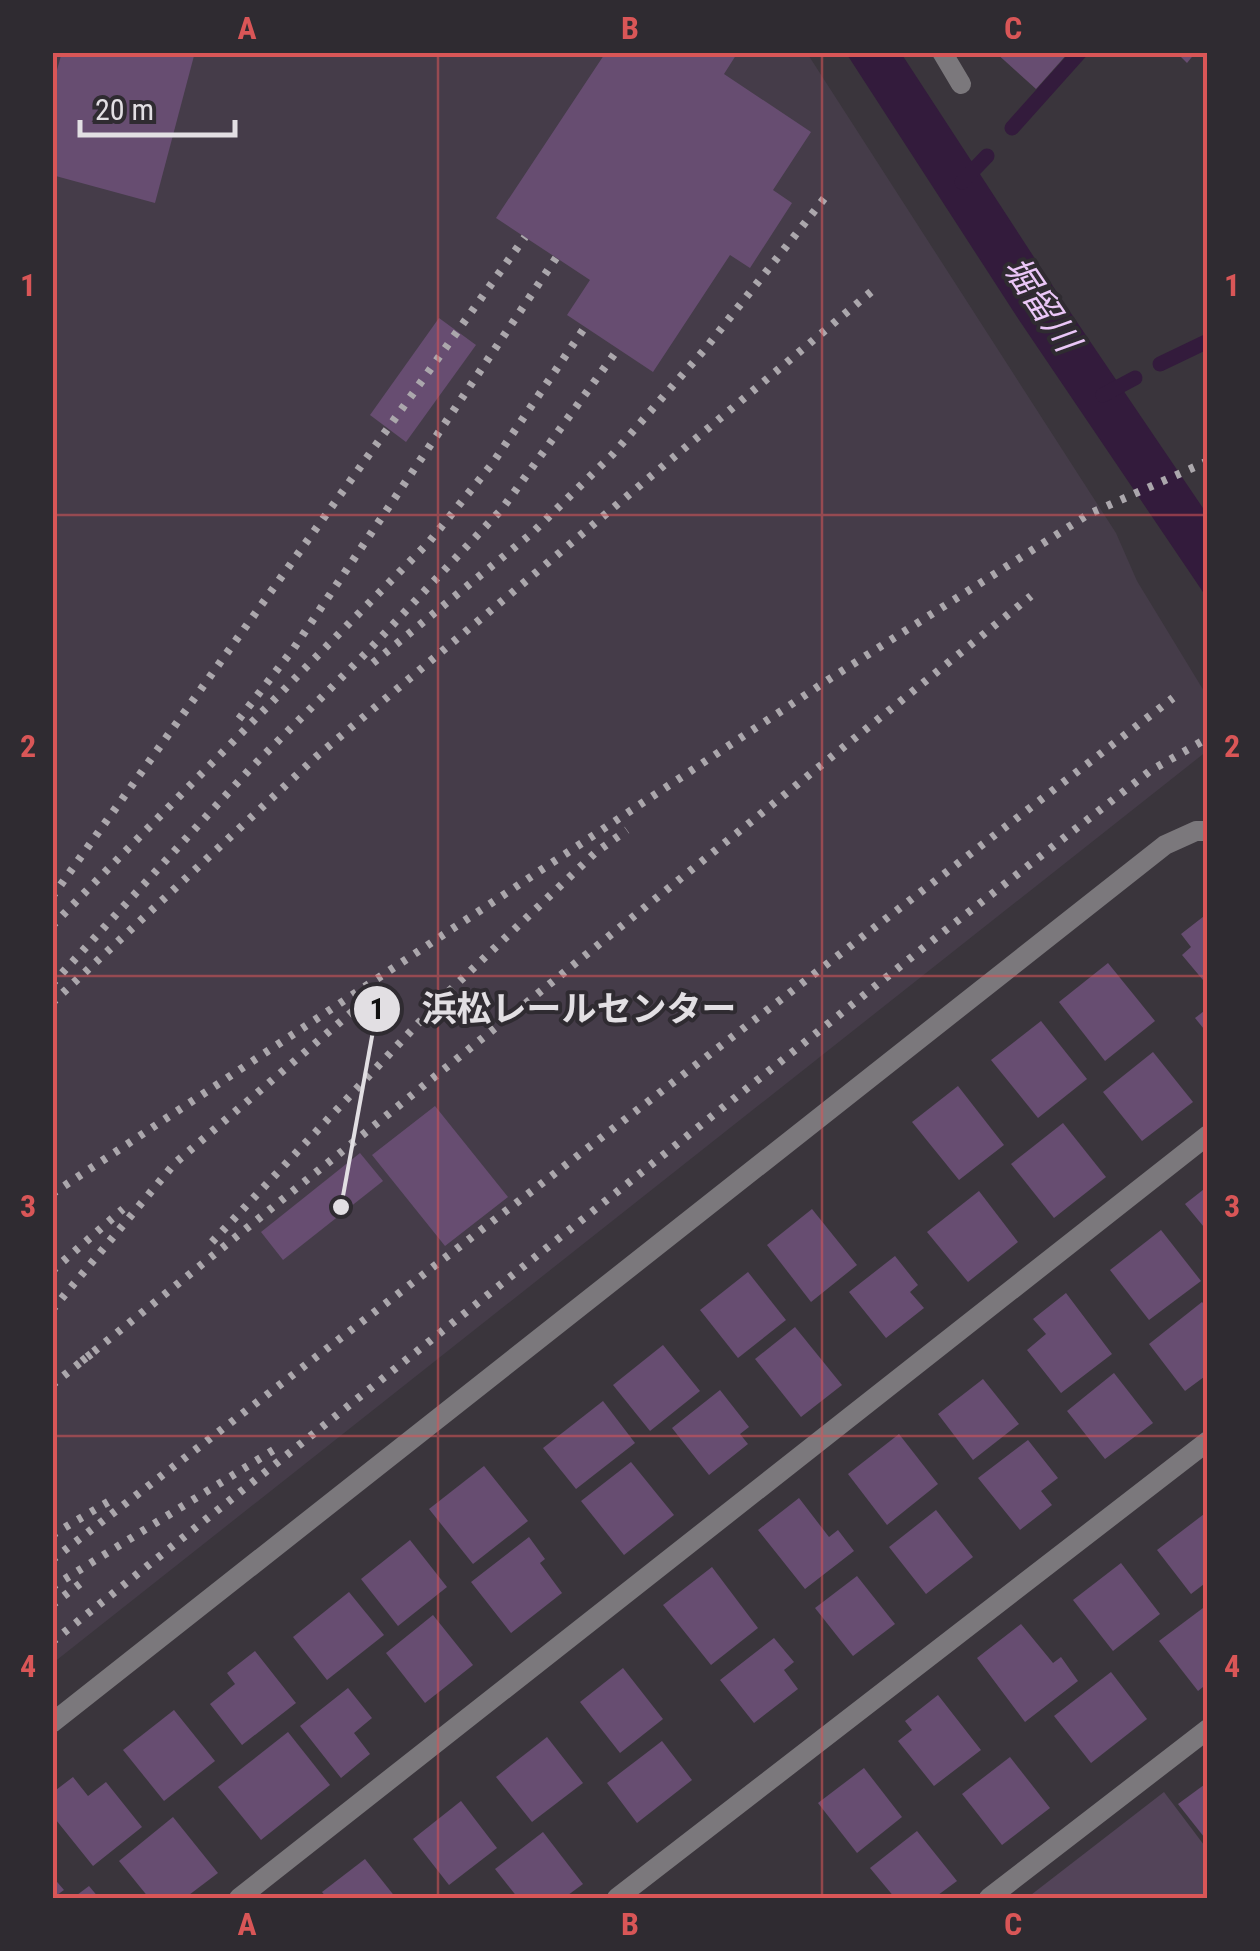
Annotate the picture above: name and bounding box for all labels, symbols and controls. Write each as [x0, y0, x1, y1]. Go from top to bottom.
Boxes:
text: A [237, 9, 257, 47]
text: B [621, 9, 639, 47]
text: C [1004, 9, 1022, 47]
scale bar [80, 75, 235, 137]
text: 20 m [95, 92, 154, 127]
water label: 堀留川 [995, 249, 1090, 362]
text: 1 [20, 266, 36, 304]
text: 1 [1224, 266, 1240, 304]
text: 2 [20, 727, 36, 765]
text: 2 [1224, 727, 1240, 765]
callout: 浜松レールセンター [352, 976, 757, 1041]
text: 浜松レールセンター [421, 989, 737, 1030]
text: 1 [369, 991, 385, 1026]
text: 3 [20, 1187, 36, 1225]
text: 3 [1224, 1187, 1240, 1225]
text: 4 [20, 1647, 36, 1685]
text: 4 [1224, 1647, 1240, 1685]
text: A [237, 1905, 257, 1943]
text: B [621, 1905, 639, 1943]
text: C [1004, 1905, 1022, 1943]

